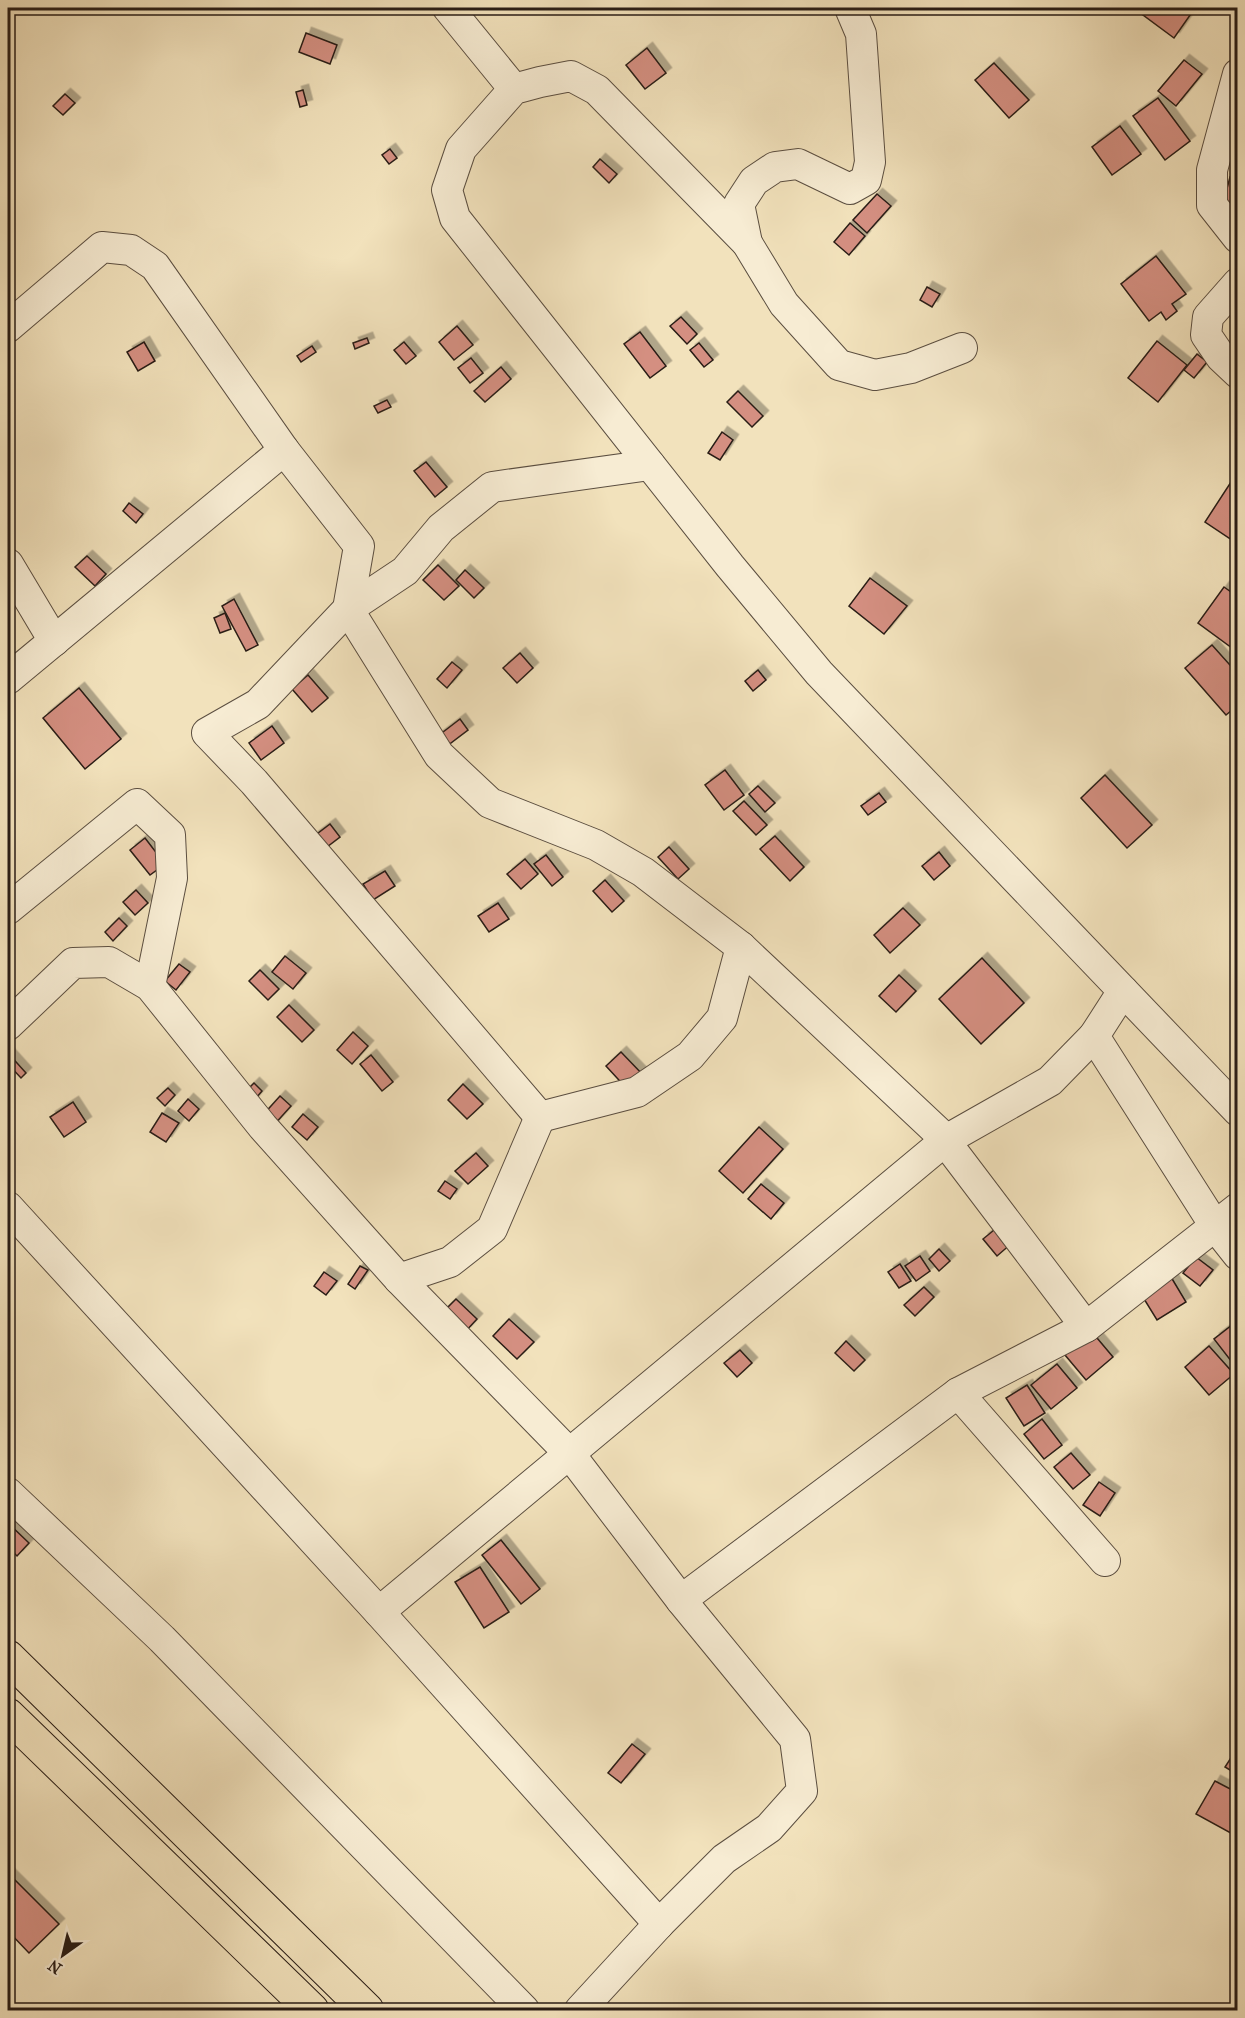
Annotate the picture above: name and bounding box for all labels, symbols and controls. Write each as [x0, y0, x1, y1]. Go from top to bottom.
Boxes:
north arrow [33, 1925, 93, 1985]
text: N [44, 1955, 65, 1978]

